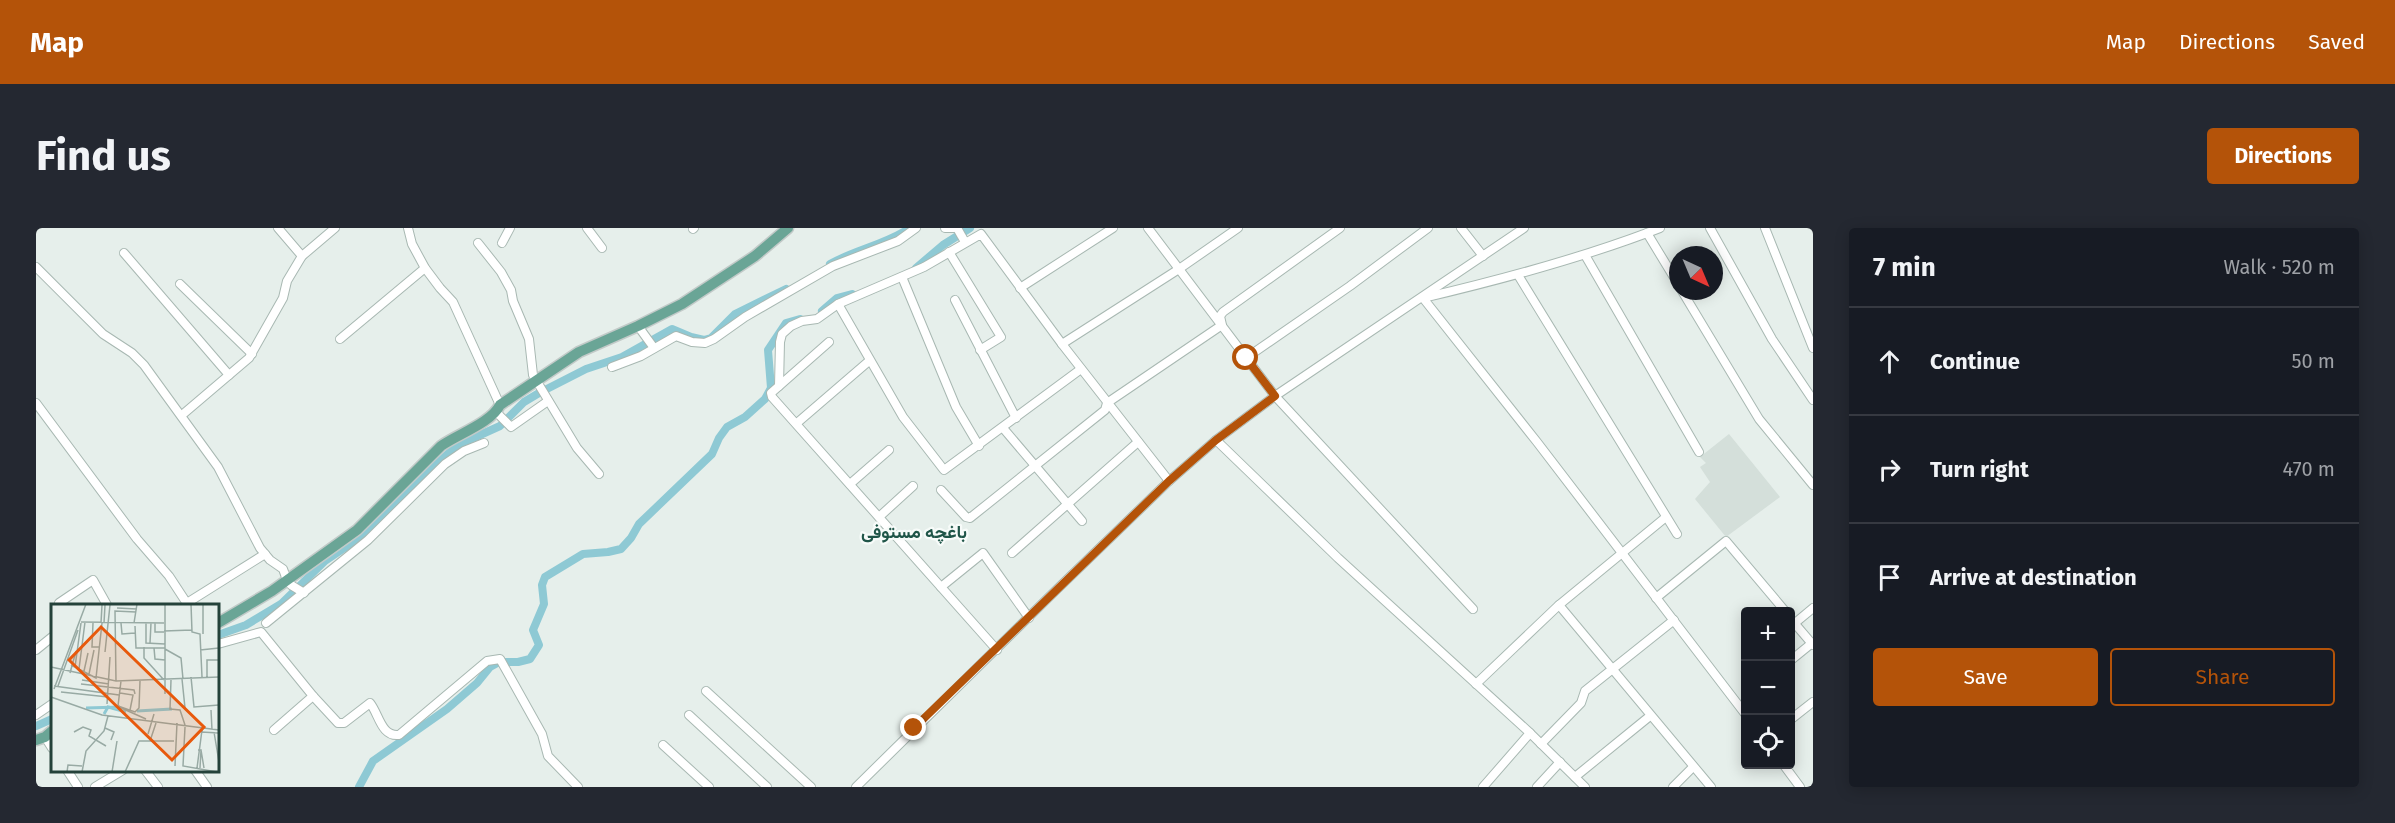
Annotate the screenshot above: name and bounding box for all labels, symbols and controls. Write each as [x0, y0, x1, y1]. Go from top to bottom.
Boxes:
text: Map [30, 26, 84, 59]
text: Map [2106, 29, 2146, 55]
text: Directions [2179, 29, 2275, 55]
text: Saved [2308, 29, 2365, 55]
button: Directions [2207, 128, 2359, 184]
text: Find us [36, 131, 171, 181]
north arrow [1669, 246, 1723, 300]
text: 7 min [1873, 252, 1936, 283]
text: Walk · 520 m [2224, 255, 2335, 279]
route start [1232, 344, 1258, 370]
icon: ahead [1873, 345, 1906, 378]
text: Continue [1930, 348, 2020, 375]
text: 50 m [2291, 349, 2335, 373]
icon: right [1873, 453, 1906, 486]
text: Turn right [1930, 456, 2029, 483]
text: 470 m [2283, 457, 2335, 481]
district label: باغچه مستوفی [861, 521, 967, 544]
icon: arrive [1873, 561, 1906, 594]
text: Arrive at destination [1930, 564, 2137, 591]
inset map [51, 604, 219, 772]
map controls [1741, 607, 1795, 769]
button: + [1741, 607, 1795, 661]
button: Save [1873, 648, 2098, 706]
button: Share [2110, 648, 2335, 706]
button: − [1741, 661, 1795, 715]
route end [900, 714, 926, 740]
button: locate [1741, 715, 1795, 769]

